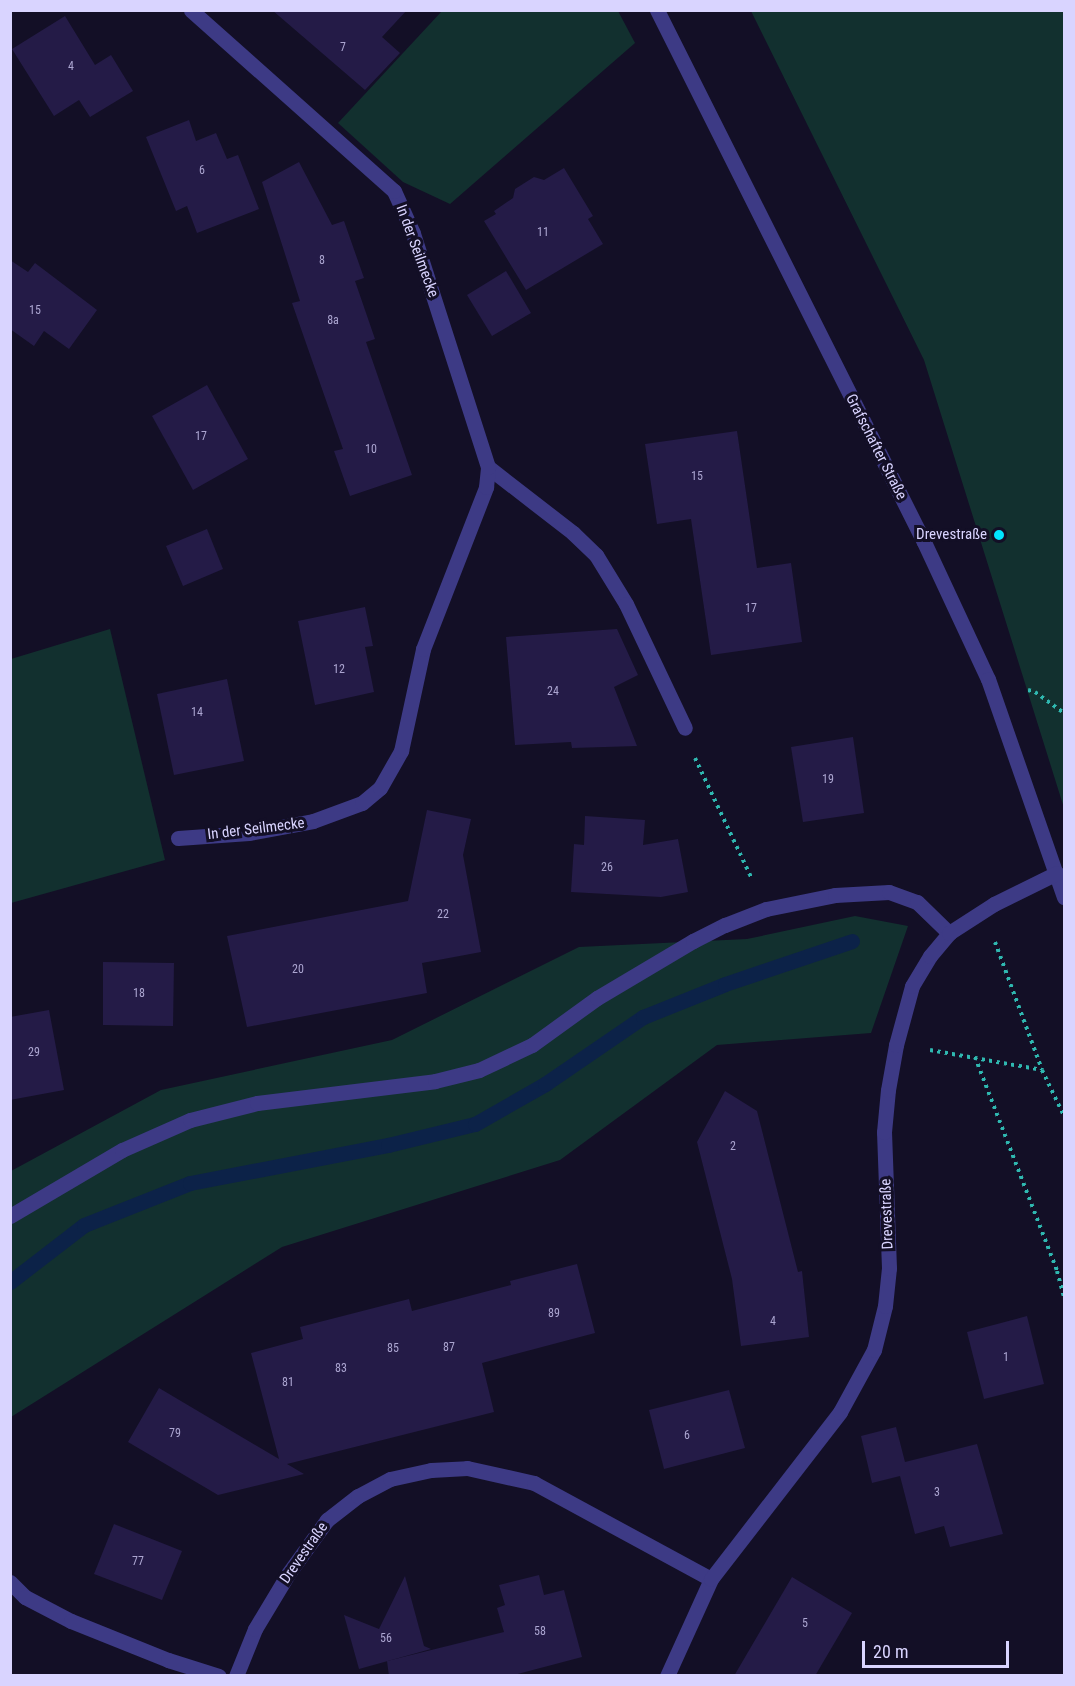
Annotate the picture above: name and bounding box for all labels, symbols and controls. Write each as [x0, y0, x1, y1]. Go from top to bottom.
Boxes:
house number: 7 [340, 41, 346, 55]
house number: 4 [68, 60, 74, 74]
house number: 6 [199, 164, 205, 178]
street label: In der Seilmecke [392, 202, 442, 300]
house number: 11 [537, 226, 549, 240]
house number: 8 [319, 254, 325, 268]
house number: 15 [29, 304, 41, 318]
house number: 8a [327, 314, 339, 328]
street label: Grafschafter Straße [842, 391, 910, 503]
house number: 17 [195, 430, 207, 444]
house number: 10 [365, 443, 377, 457]
house number: 15 [691, 470, 703, 484]
place label: Drevestraße [916, 526, 987, 544]
marker: Drevestraße [992, 528, 1006, 542]
house number: 17 [745, 602, 757, 616]
house number: 12 [333, 663, 345, 677]
house number: 24 [547, 685, 559, 699]
house number: 14 [191, 706, 203, 720]
house number: 19 [822, 773, 834, 787]
street label: In der Seilmecke [206, 814, 306, 844]
house number: 26 [601, 861, 613, 875]
house number: 22 [437, 908, 449, 922]
house number: 20 [292, 963, 304, 977]
house number: 18 [133, 987, 145, 1001]
house number: 29 [28, 1046, 40, 1060]
house number: 2 [730, 1140, 736, 1154]
street label: Drevestraße [877, 1178, 897, 1250]
house number: 89 [548, 1307, 560, 1321]
house number: 4 [770, 1315, 776, 1329]
house number: 87 [443, 1341, 455, 1355]
house number: 85 [387, 1342, 399, 1356]
house number: 1 [1003, 1351, 1009, 1365]
house number: 83 [335, 1362, 347, 1376]
house number: 81 [282, 1376, 294, 1390]
house number: 79 [169, 1427, 181, 1441]
house number: 6 [684, 1429, 690, 1443]
house number: 3 [934, 1486, 940, 1500]
street label: Drevestraße [276, 1519, 332, 1587]
house number: 77 [132, 1555, 144, 1569]
house number: 5 [802, 1617, 808, 1631]
house number: 58 [534, 1625, 546, 1639]
scale bar [865, 1629, 1012, 1667]
house number: 56 [380, 1632, 392, 1646]
text: 20 m [873, 1641, 908, 1662]

